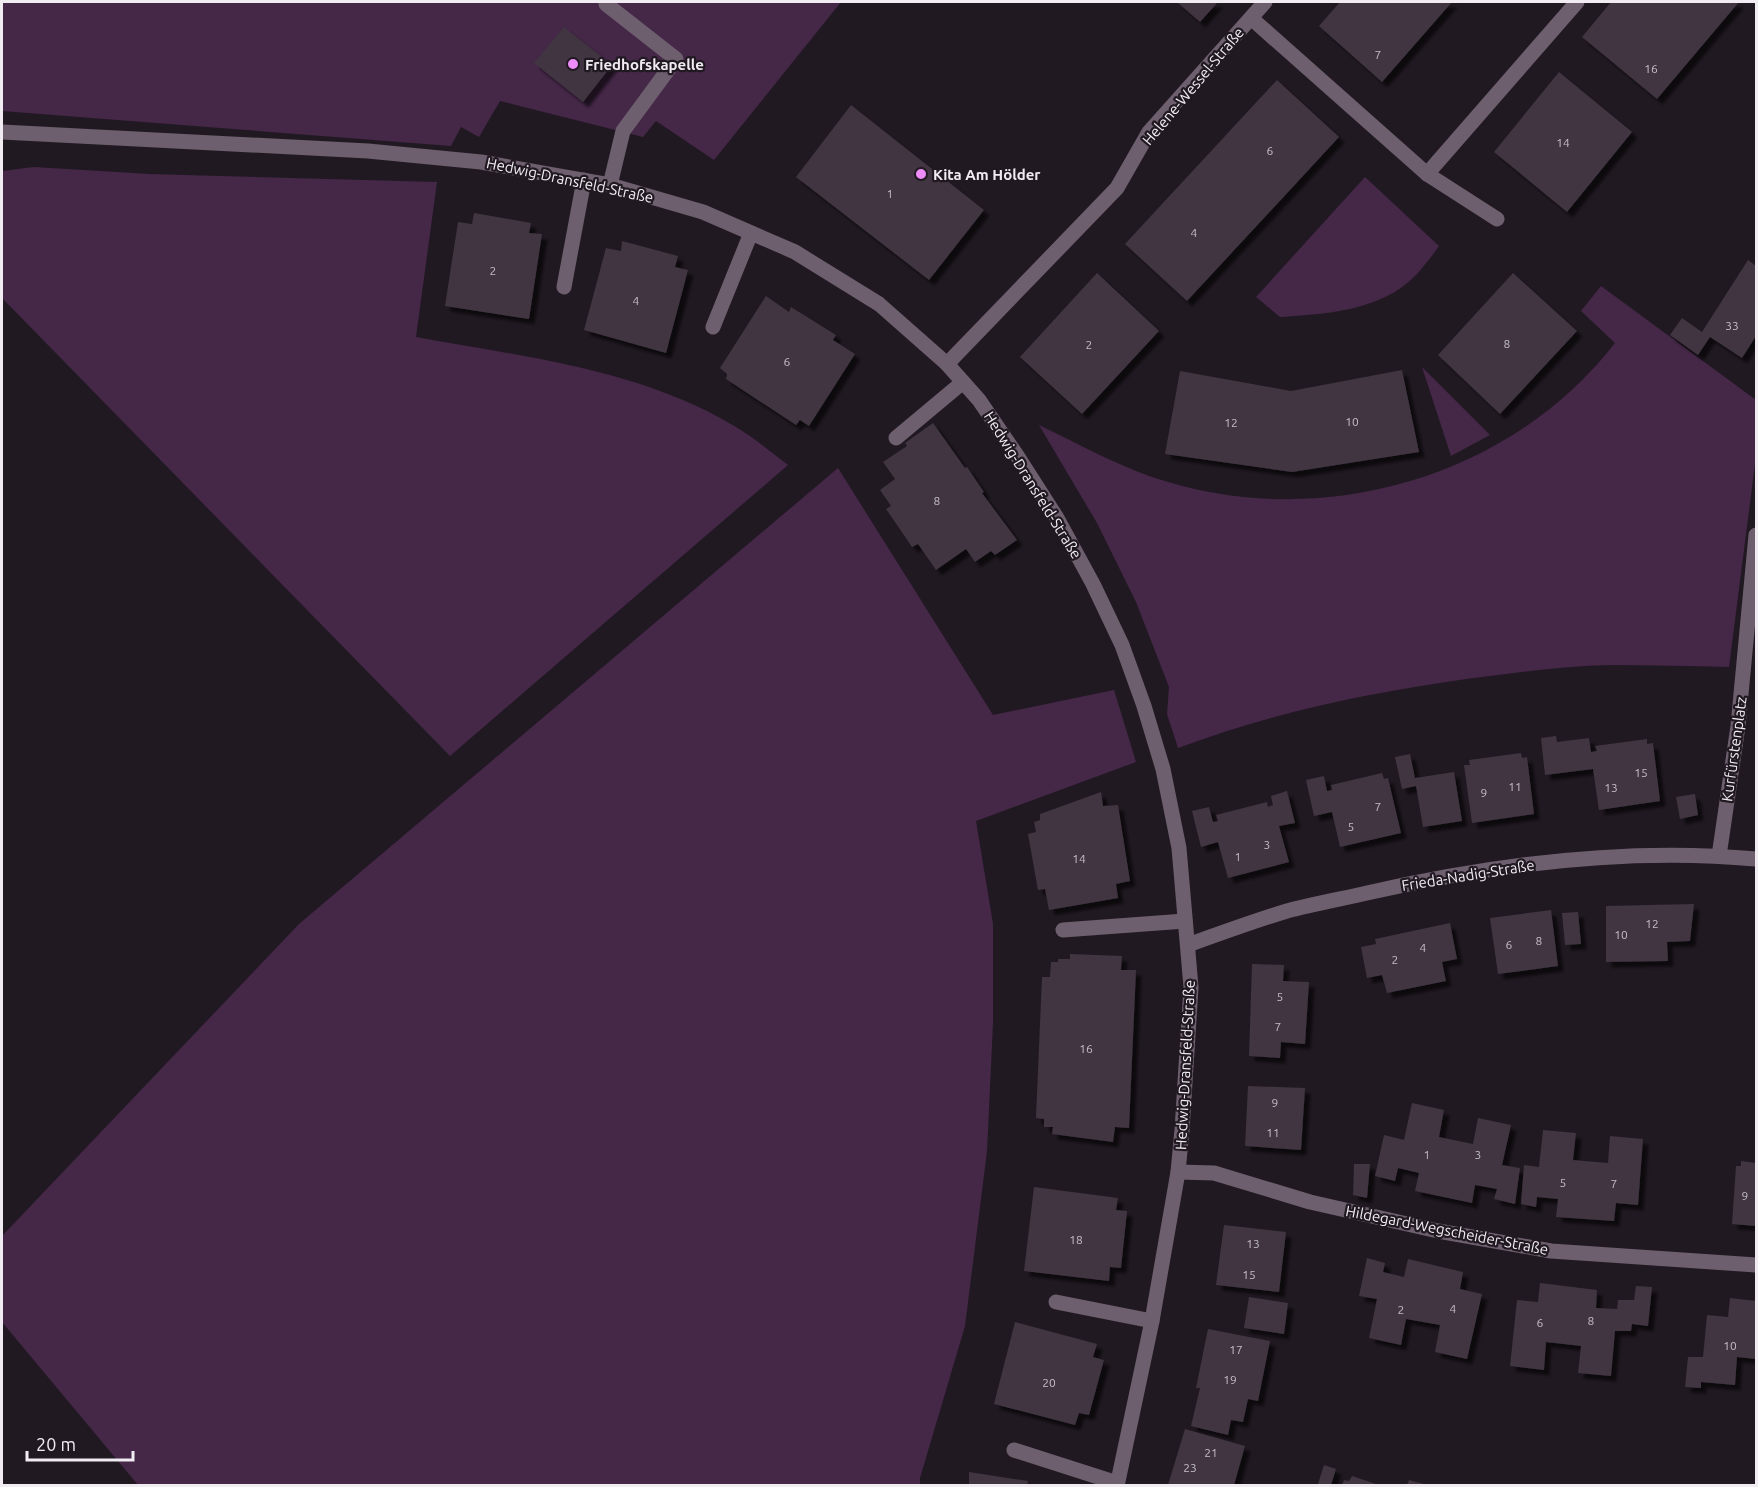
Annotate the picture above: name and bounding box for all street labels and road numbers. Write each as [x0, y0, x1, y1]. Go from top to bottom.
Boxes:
street label: Helene-Wessel-Straße [1139, 24, 1247, 148]
street label: Hedwig-Dransfeld-Straße [485, 154, 655, 206]
street label: Hedwig-Dransfeld-Straße [981, 408, 1085, 562]
street label: Kurfürstenplatz [1718, 695, 1750, 803]
street label: Frieda-Nadig-Straße [1400, 856, 1536, 894]
street label: Hedwig-Dransfeld-Straße [1172, 980, 1198, 1150]
street label: Hildegard-Wegscheider-Straße [1344, 1202, 1550, 1258]

